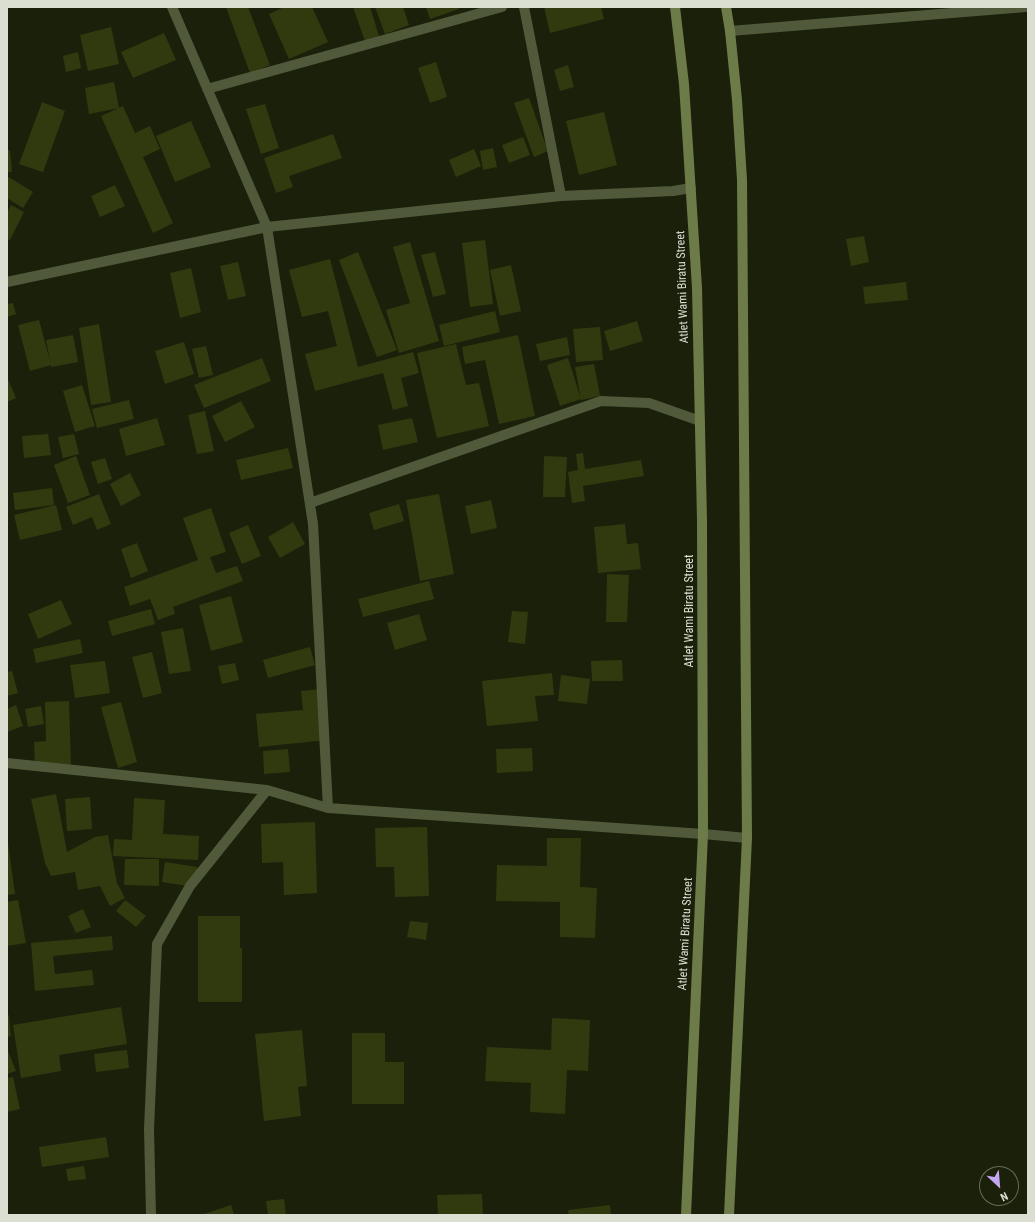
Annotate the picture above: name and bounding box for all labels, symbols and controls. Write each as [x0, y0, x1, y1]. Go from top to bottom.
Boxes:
street label: Atlet Wami Biratu Street [674, 230, 692, 344]
street label: Atlet Wami Biratu Street [683, 555, 697, 667]
street label: Atlet Wami Biratu Street [676, 877, 696, 991]
north arrow [979, 1166, 1019, 1206]
text: N [998, 1189, 1010, 1204]

